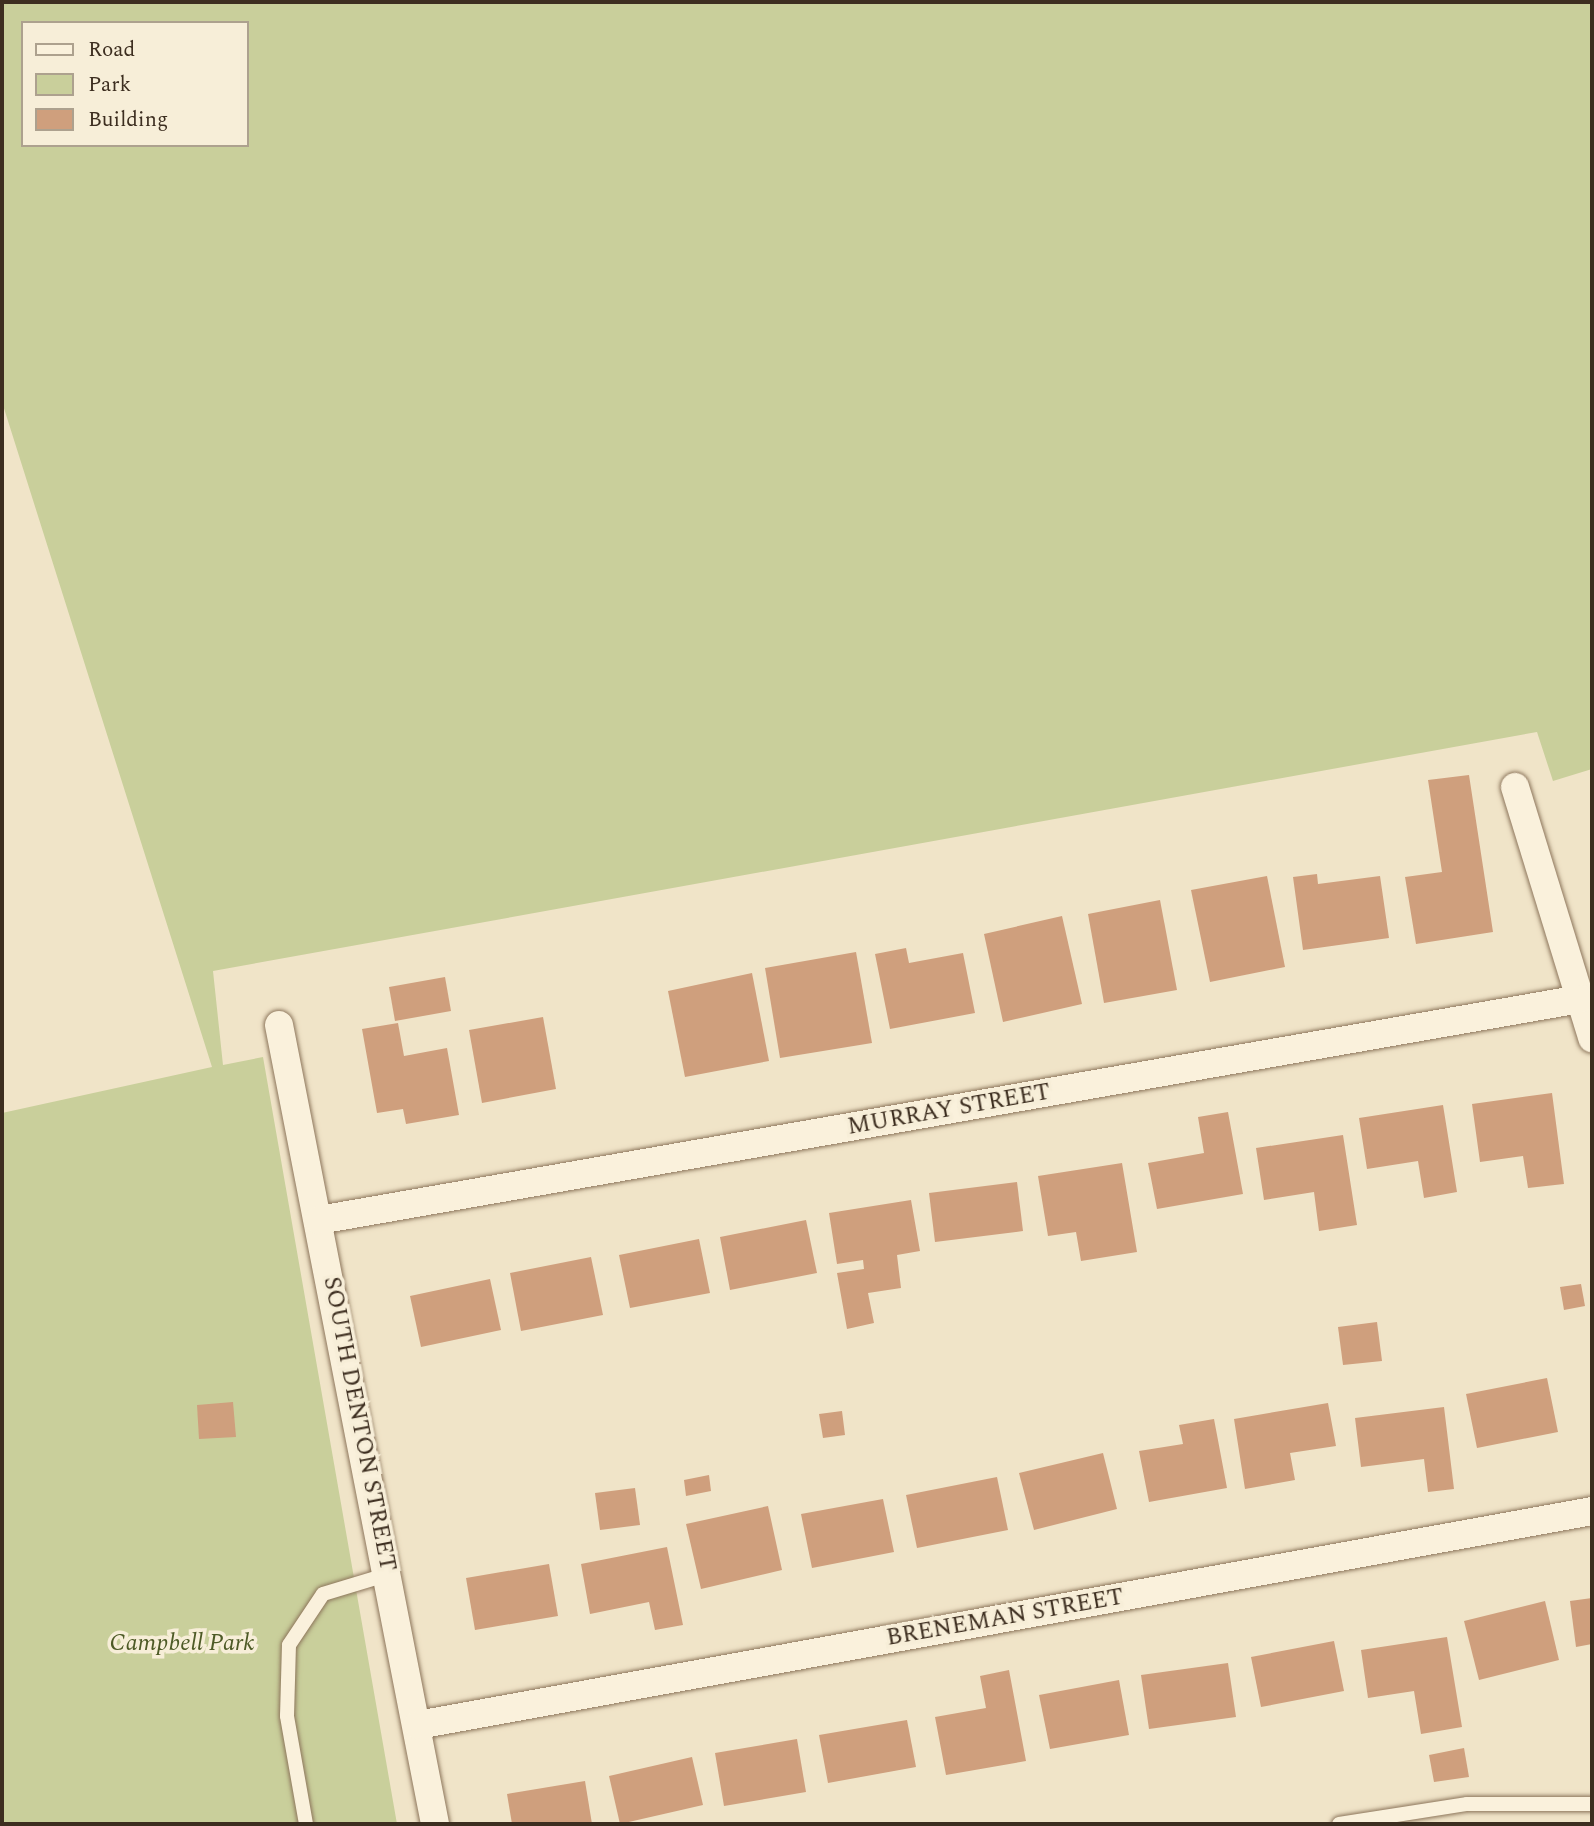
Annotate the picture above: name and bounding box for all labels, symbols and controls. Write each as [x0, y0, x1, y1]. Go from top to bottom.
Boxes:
legend [21, 21, 248, 147]
text: Road [88, 34, 135, 66]
text: Park [88, 69, 131, 101]
text: Building [88, 104, 168, 136]
street label: MURRAY STREET [845, 1078, 1053, 1142]
street label: SOUTH DENTON STREET [316, 1274, 402, 1574]
street label: BRENEMAN STREET [884, 1583, 1126, 1653]
park label: Campbell Park [110, 1630, 254, 1658]

